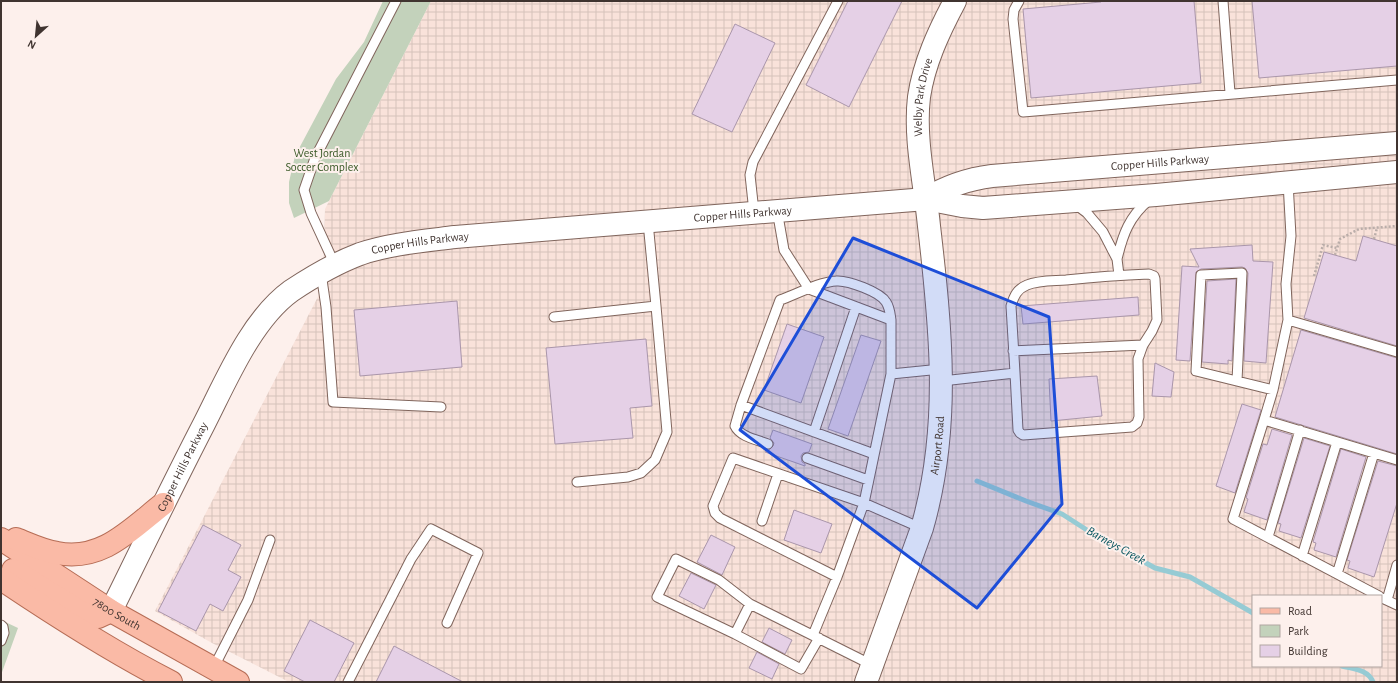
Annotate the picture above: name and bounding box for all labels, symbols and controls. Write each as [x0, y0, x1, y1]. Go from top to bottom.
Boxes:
north arrow [16, 16, 56, 56]
text: N [26, 38, 38, 51]
street label: Welby Park Drive [912, 56, 934, 137]
park label: West Jordan Soccer Complex [285, 147, 359, 173]
street label: Copper Hills Parkway [1111, 152, 1210, 172]
street label: Copper Hills Parkway [693, 204, 792, 224]
street label: Copper Hills Parkway [370, 230, 469, 256]
street label: Airport Road [928, 416, 946, 476]
street label: Copper Hills Parkway [155, 420, 211, 513]
water label: Barneys Creek [1084, 525, 1148, 567]
street label: 7800 South [91, 595, 143, 632]
legend [1252, 595, 1382, 667]
text: Road [1288, 605, 1312, 617]
text: Park [1288, 625, 1309, 637]
text: Building [1288, 645, 1328, 657]

